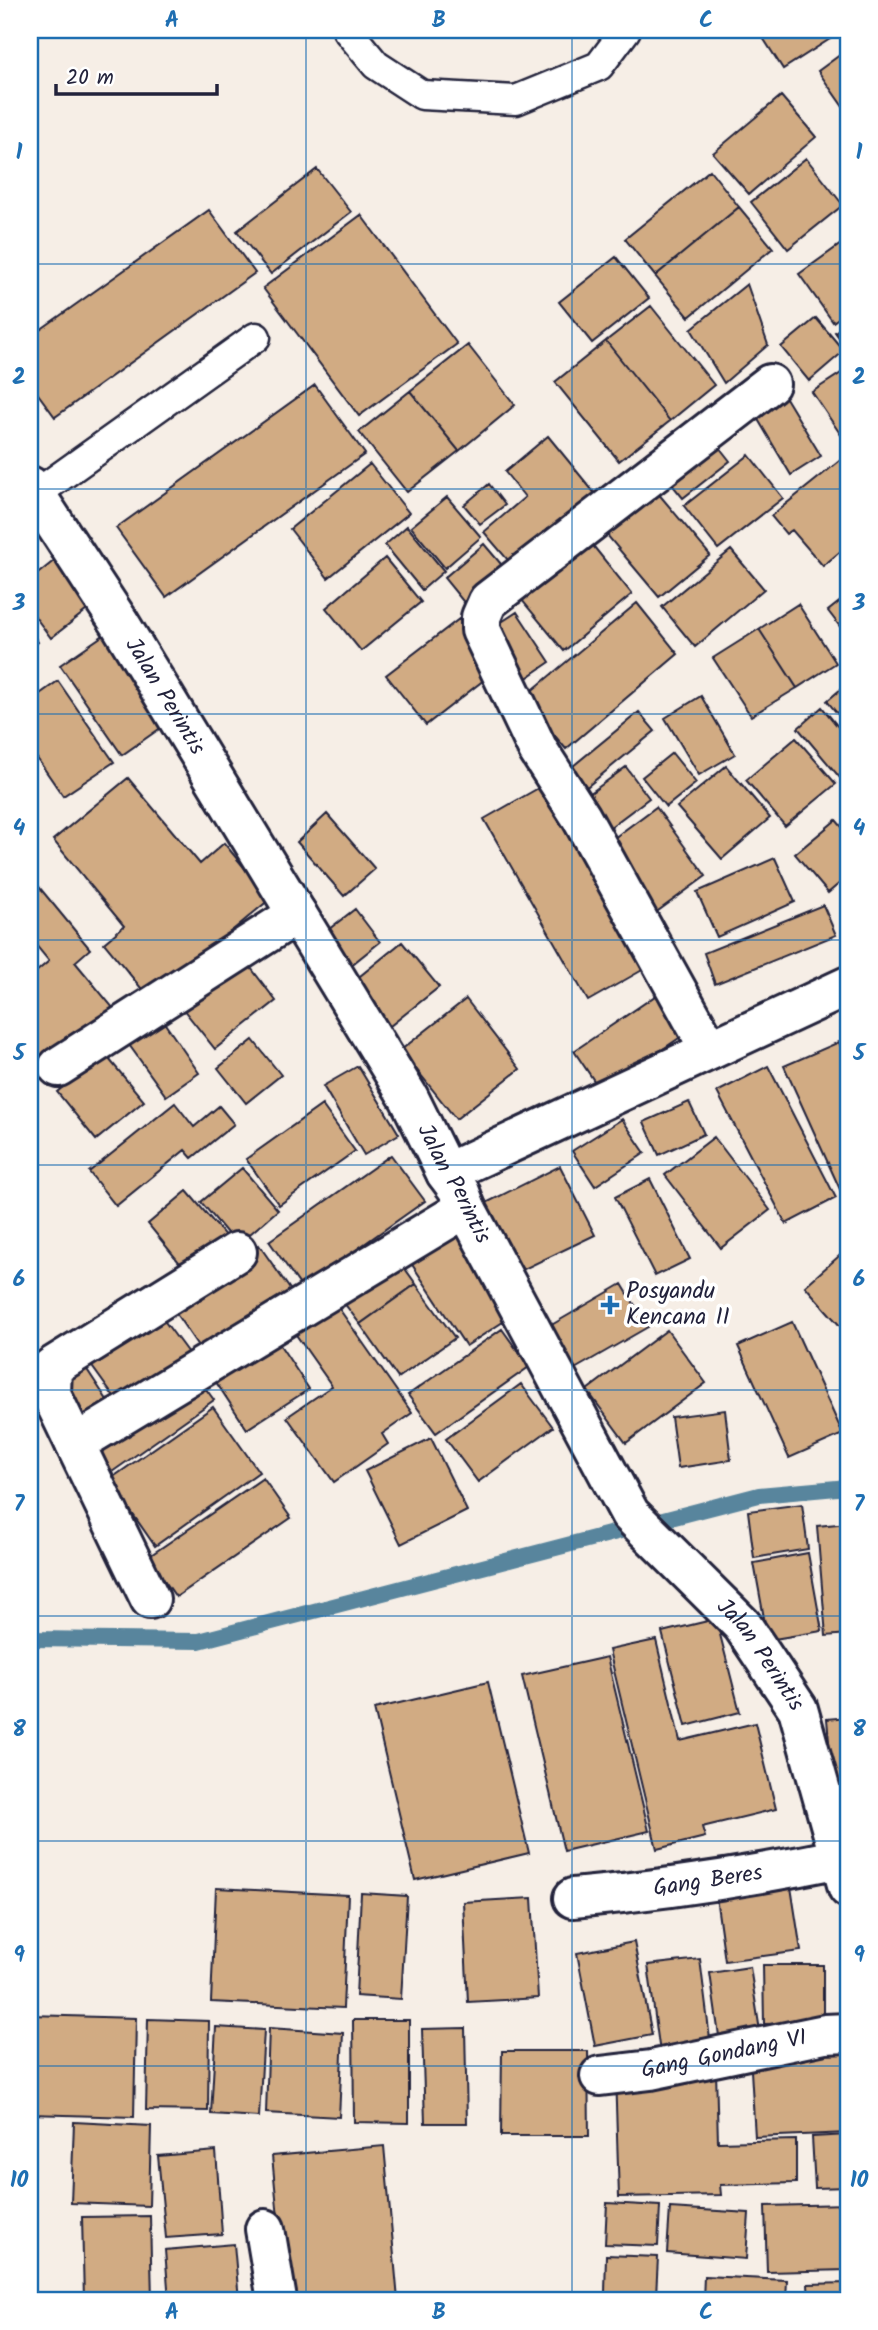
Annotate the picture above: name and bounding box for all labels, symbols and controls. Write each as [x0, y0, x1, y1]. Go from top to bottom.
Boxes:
text: A [165, 3, 179, 39]
text: B [432, 3, 446, 39]
text: C [699, 3, 713, 39]
scale bar [56, 52, 217, 96]
text: 20 m [66, 62, 114, 95]
text: 1 [16, 135, 23, 171]
text: 1 [856, 135, 863, 171]
text: 2 [12, 360, 26, 396]
text: 2 [852, 360, 866, 396]
text: 3 [12, 586, 26, 622]
text: 3 [852, 586, 866, 622]
street label: Jalan Perintis [115, 631, 214, 763]
text: 4 [13, 811, 26, 847]
text: 4 [853, 811, 866, 847]
text: 5 [12, 1036, 27, 1072]
text: 5 [852, 1036, 867, 1072]
street label: Jalan Perintis [407, 1118, 500, 1251]
text: 6 [13, 1262, 25, 1298]
text: 6 [853, 1262, 865, 1298]
place label: Posyandu Kencana II [626, 1274, 730, 1336]
marker: Posyandu Kencana II [600, 1295, 620, 1315]
text: 7 [14, 1487, 26, 1523]
text: 7 [854, 1487, 866, 1523]
street label: Jalan Perintis [707, 1590, 813, 1719]
text: 8 [12, 1712, 26, 1748]
text: 8 [852, 1712, 866, 1748]
street label: Gang Beres [651, 1855, 766, 1907]
text: 9 [13, 1938, 25, 1974]
text: 9 [853, 1938, 865, 1974]
street label: Gang Gondang VI [640, 2020, 810, 2089]
text: 10 [10, 2163, 29, 2199]
text: 10 [850, 2163, 869, 2199]
text: A [165, 2295, 179, 2330]
text: B [432, 2295, 446, 2330]
text: C [699, 2295, 713, 2330]

